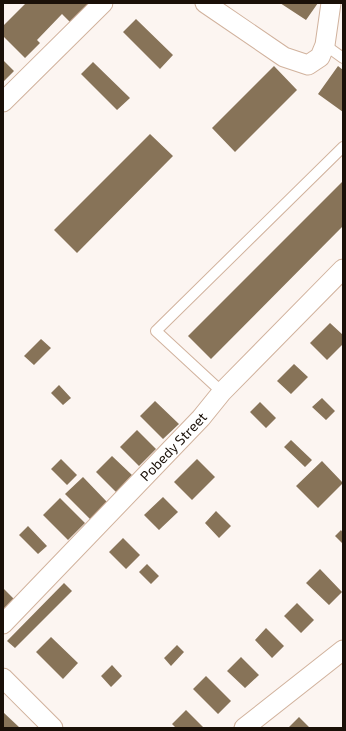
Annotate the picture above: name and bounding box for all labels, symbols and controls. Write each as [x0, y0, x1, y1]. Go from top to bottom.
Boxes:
street label: Pobedy Street [136, 409, 210, 484]

